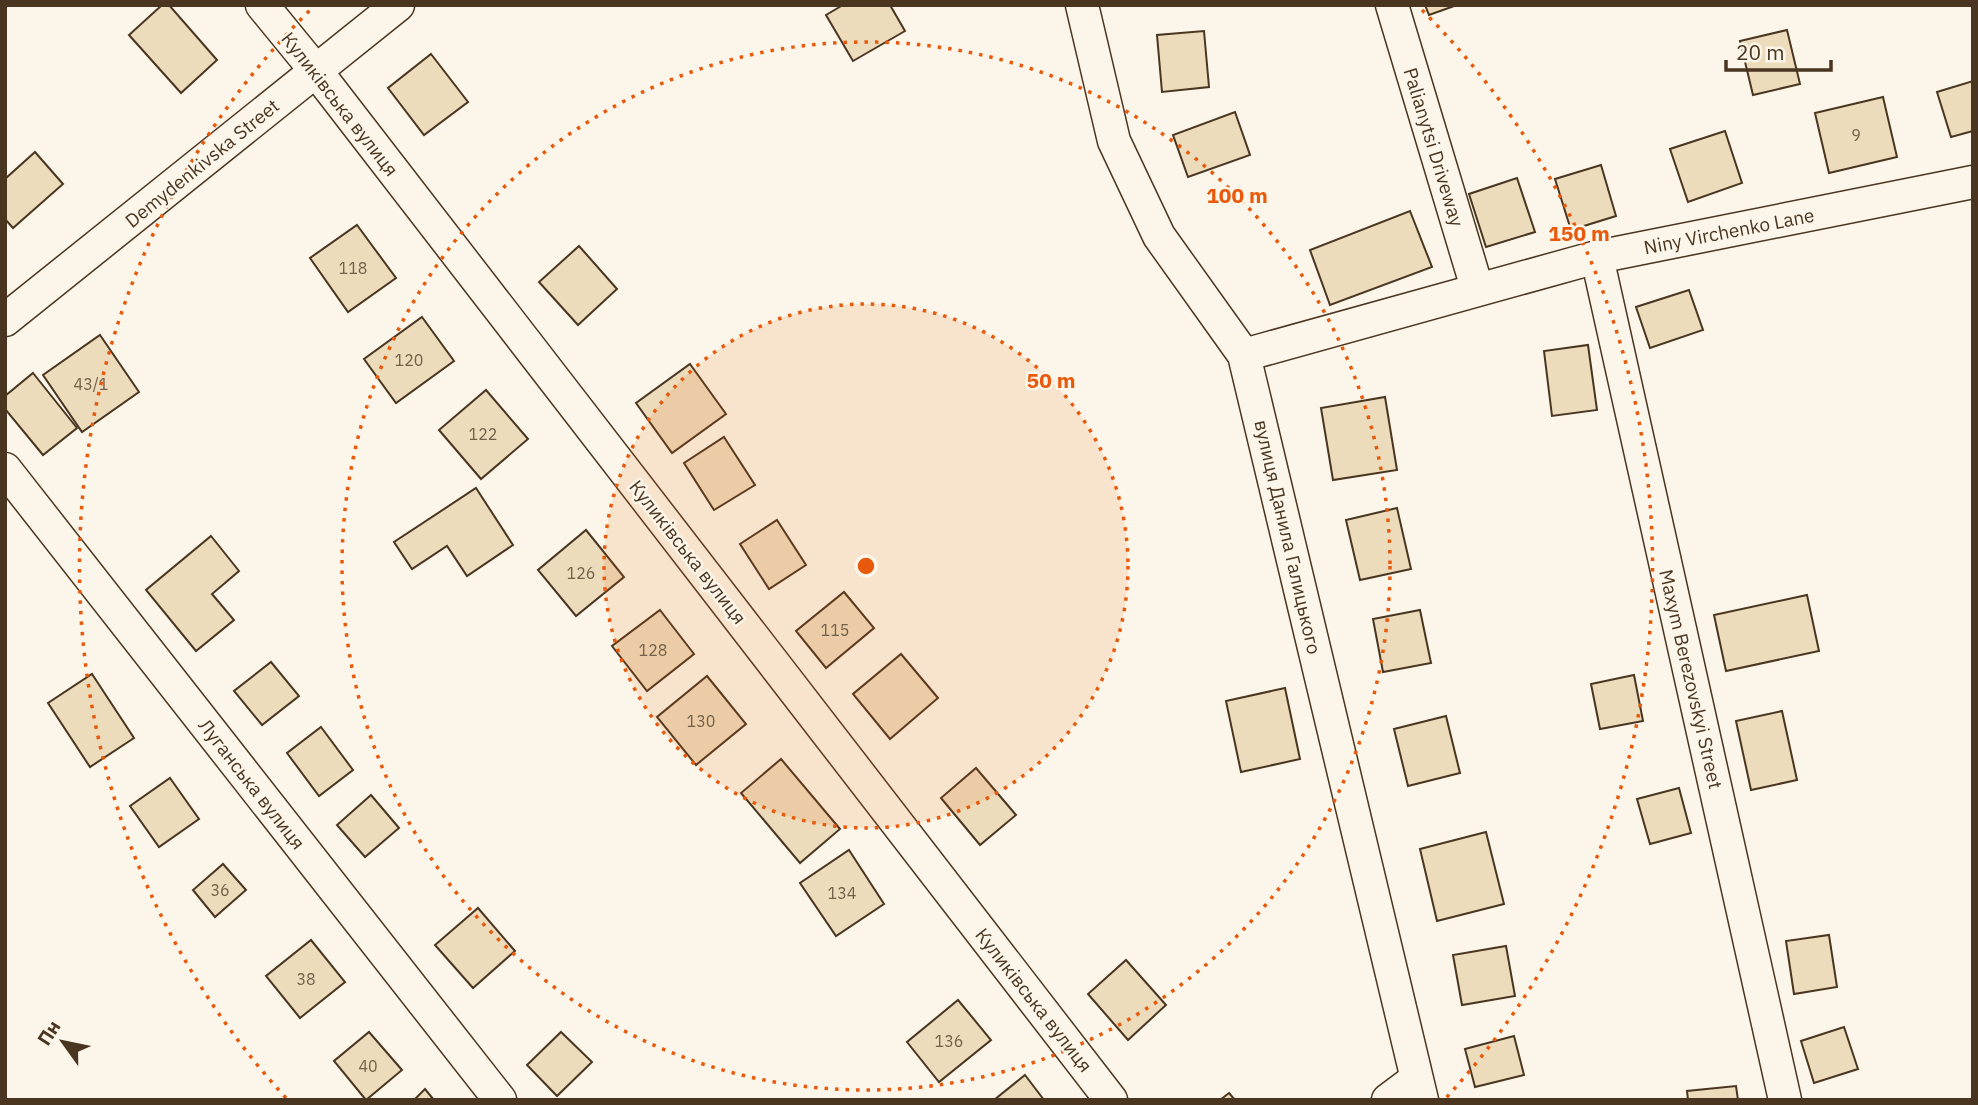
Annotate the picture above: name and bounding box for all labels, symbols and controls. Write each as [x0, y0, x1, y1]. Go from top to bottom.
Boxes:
street label: Куликівська вулиця [276, 27, 404, 181]
scale bar [1726, 28, 1831, 72]
text: 20 m [1736, 38, 1785, 66]
street label: Palianytsi Driveway [1398, 65, 1470, 230]
street label: Demydenkivska Street [120, 93, 284, 233]
house number: 9 [1851, 125, 1861, 145]
text: 100 m [1206, 181, 1268, 209]
street label: Niny Virchenko Lane [1642, 203, 1816, 259]
text: 150 m [1548, 219, 1610, 247]
house number: 118 [339, 258, 367, 278]
house number: 120 [395, 350, 423, 370]
text: 50 m [1027, 366, 1075, 394]
house number: 43/1 [74, 374, 108, 394]
street label: вулиця Данила Галицького [1249, 417, 1327, 657]
house number: 122 [469, 424, 497, 444]
street label: Куликівська вулиця [624, 475, 752, 629]
centre of rings [854, 554, 878, 578]
house number: 126 [567, 563, 595, 583]
street label: Maxym Berezovskyi Street [1654, 567, 1728, 791]
house number: 115 [821, 620, 849, 640]
house number: 128 [639, 640, 667, 660]
house number: 130 [687, 711, 715, 731]
street label: Луганська вулиця [194, 714, 310, 854]
house number: 36 [210, 880, 230, 900]
house number: 134 [828, 883, 856, 903]
street label: Куликівська вулиця [970, 923, 1098, 1077]
house number: 38 [296, 969, 316, 989]
north arrow [28, 1007, 98, 1077]
text: Пн [32, 1016, 66, 1050]
house number: 136 [935, 1031, 963, 1051]
house number: 40 [358, 1056, 378, 1076]

